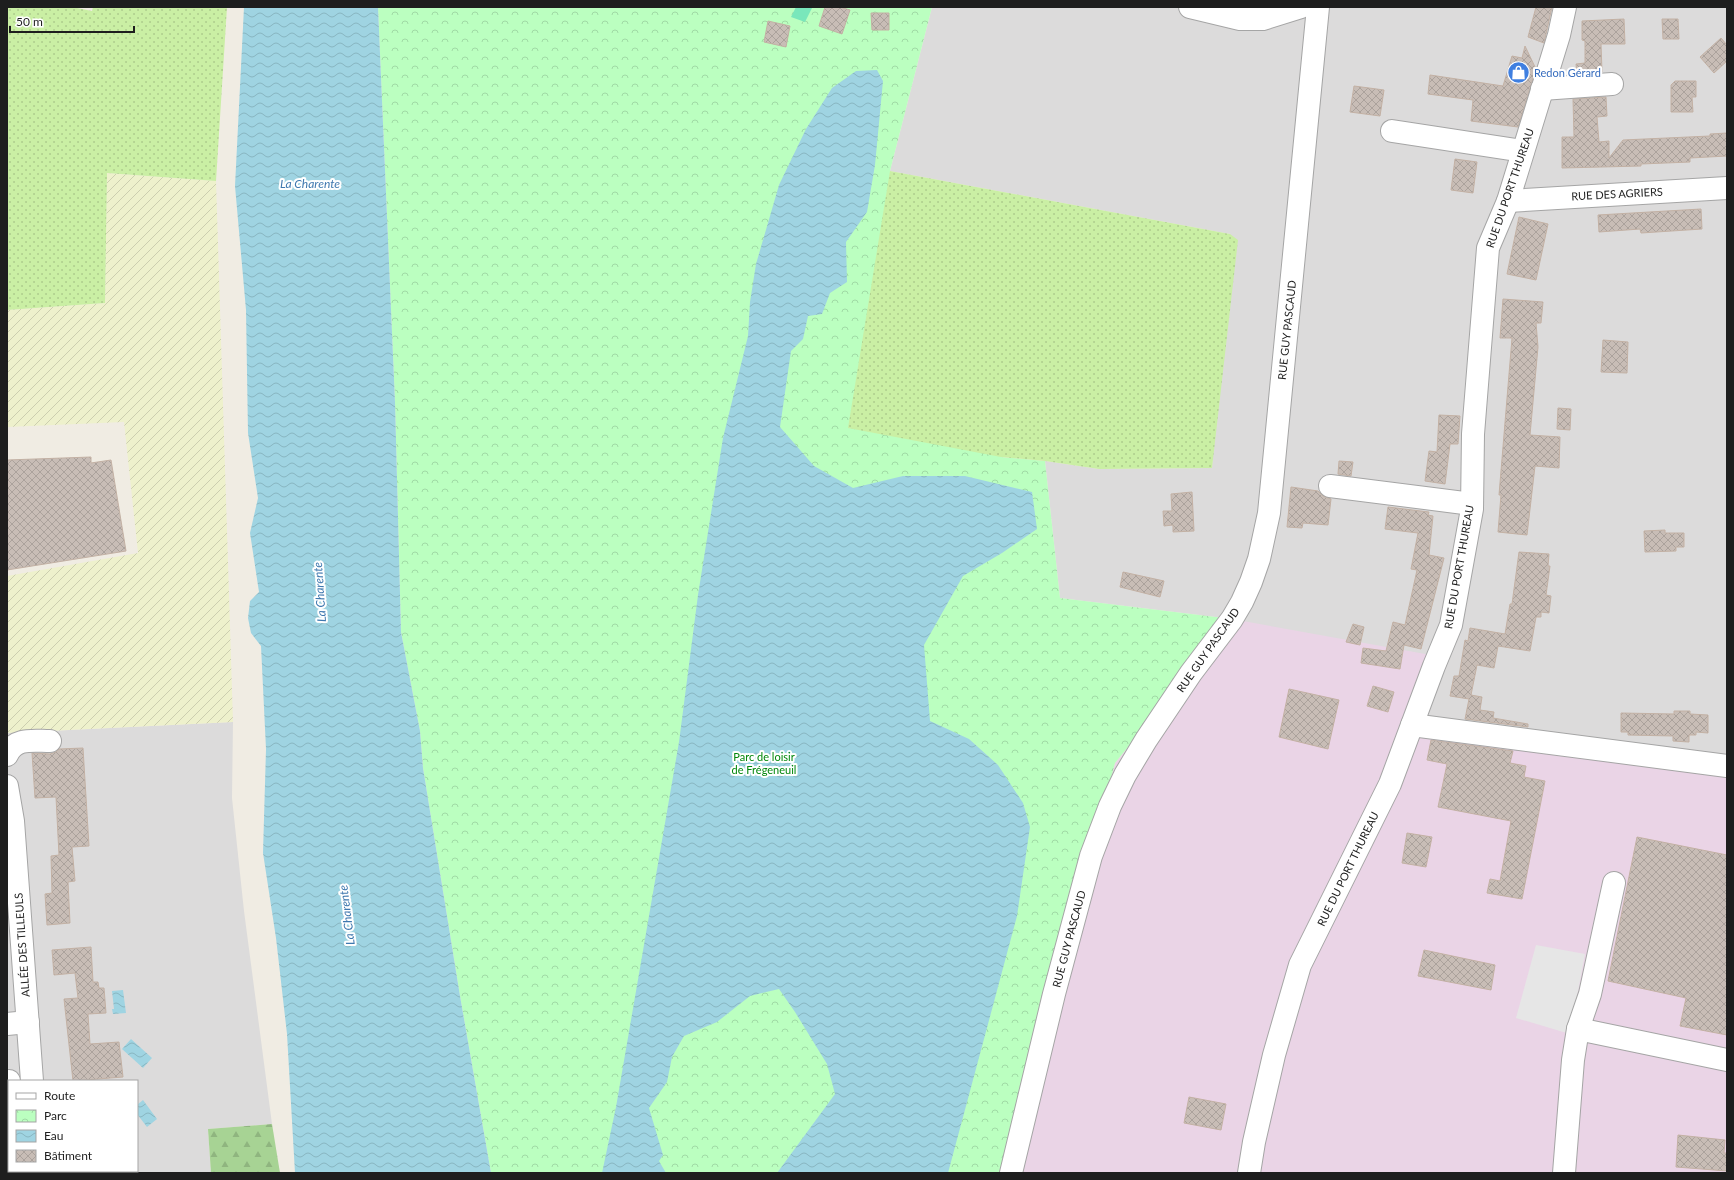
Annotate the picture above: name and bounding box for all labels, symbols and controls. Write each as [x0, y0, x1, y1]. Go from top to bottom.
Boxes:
scale bar [10, 8, 134, 34]
text: 50 m [16, 14, 43, 29]
shop icon: Redon Gérard [1506, 60, 1532, 86]
place label: Redon Gérard [1534, 66, 1601, 79]
street label: RUE DU PORT THUREAU [1483, 126, 1536, 249]
water label: La Charente [280, 176, 340, 191]
street label: RUE DES AGRIERS [1571, 185, 1663, 202]
street label: RUE GUY PASCAUD [1275, 280, 1298, 380]
street label: RUE DU PORT THUREAU [1441, 504, 1476, 630]
water label: La Charente [310, 561, 329, 623]
street label: RUE GUY PASCAUD [1174, 605, 1242, 694]
park label: Parc de loisir de Frégeneuil [732, 750, 796, 776]
street label: RUE DU PORT THUREAU [1314, 809, 1381, 928]
water label: La Charente [335, 884, 358, 946]
street label: RUE GUY PASCAUD [1049, 889, 1088, 989]
street label: ALLÉE DES TILLEULS [11, 892, 32, 998]
legend [8, 1080, 138, 1172]
text: Route [44, 1088, 75, 1103]
text: Parc [44, 1108, 67, 1123]
text: Eau [44, 1128, 64, 1143]
text: Bâtiment [44, 1148, 93, 1163]

